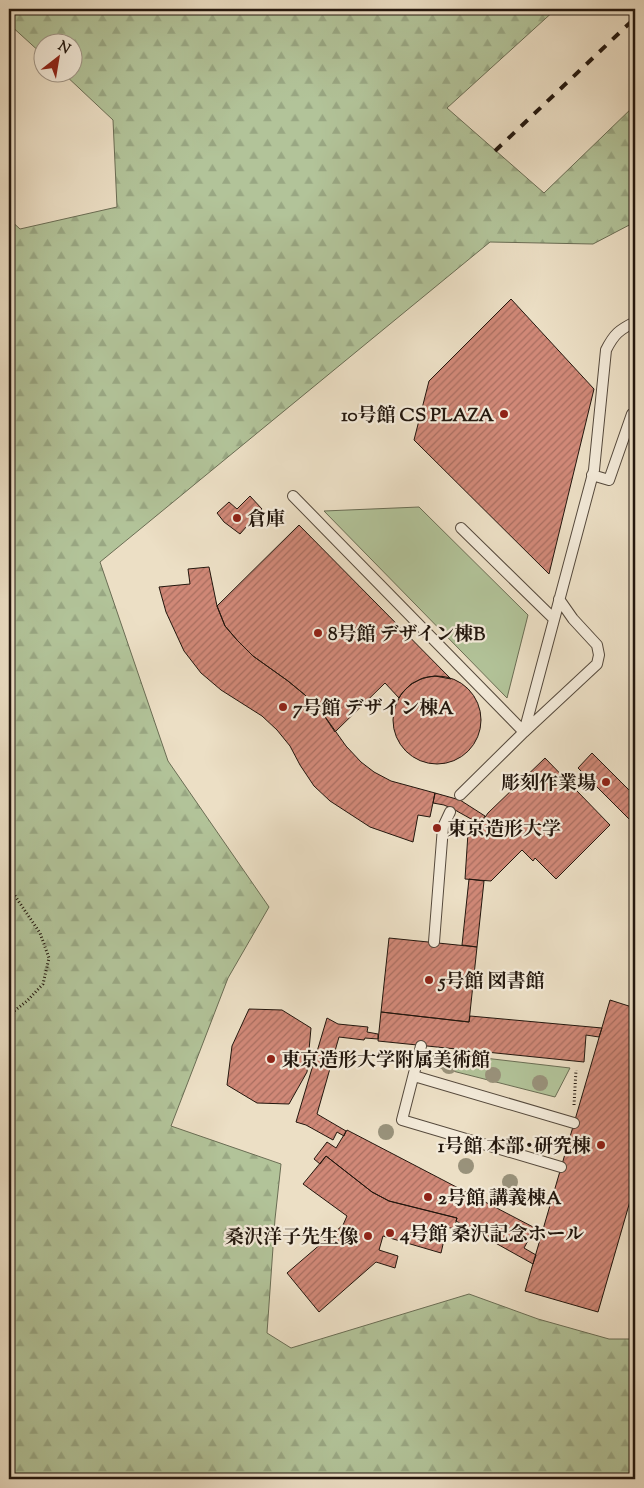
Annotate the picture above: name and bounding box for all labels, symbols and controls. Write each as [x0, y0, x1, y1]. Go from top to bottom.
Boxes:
north arrow [32, 32, 82, 82]
text: N [54, 37, 74, 60]
place label: 10号館 CS PLAZA [341, 403, 495, 430]
marker: 10号館 CS PLAZA [498, 408, 510, 420]
place label: 倉庫 [247, 507, 285, 534]
marker: 倉庫 [231, 512, 243, 524]
place label: 8号館 デザイン棟B [328, 622, 485, 649]
marker: 8号館 デザイン棟B [312, 627, 324, 639]
place label: 7号館 デザイン棟A [293, 696, 454, 723]
marker: 7号館 デザイン棟A [277, 701, 289, 713]
place label: 彫刻作業場 [501, 771, 596, 798]
marker: 彫刻作業場 [600, 776, 612, 788]
place label: 東京造形大学 [447, 817, 561, 844]
marker: 東京造形大学 [431, 822, 443, 834]
place label: 5号館 図書館 [437, 969, 545, 996]
marker: 5号館 図書館 [423, 974, 435, 986]
place label: 東京造形大学附属美術館 [281, 1048, 490, 1075]
marker: 東京造形大学附属美術館 [265, 1053, 277, 1065]
place label: 1号館 本部･研究棟 [438, 1134, 591, 1161]
marker: 1号館 本部･研究棟 [595, 1139, 607, 1151]
place label: 2号館 講義棟A [438, 1186, 562, 1213]
marker: 2号館 講義棟A [422, 1191, 434, 1203]
place label: 4号館 桑沢記念ホール [399, 1222, 584, 1249]
place label: 桑沢洋子先生像 [225, 1225, 359, 1252]
marker: 4号館 桑沢記念ホール [384, 1227, 396, 1239]
marker: 桑沢洋子先生像 [362, 1230, 374, 1242]

